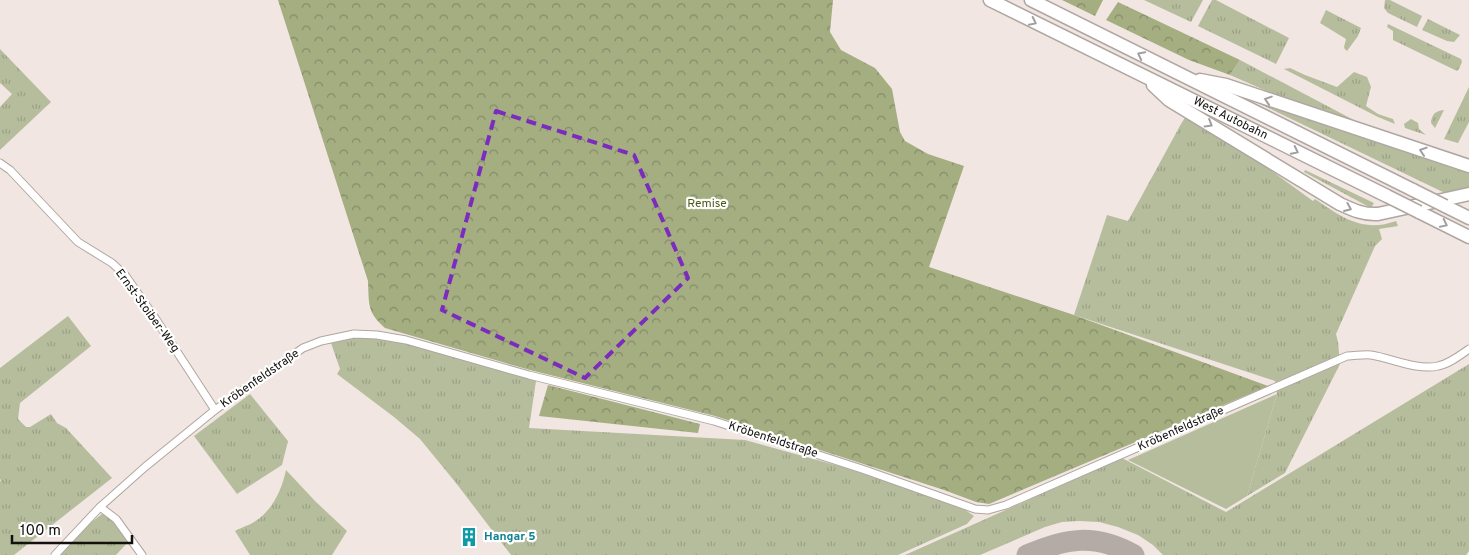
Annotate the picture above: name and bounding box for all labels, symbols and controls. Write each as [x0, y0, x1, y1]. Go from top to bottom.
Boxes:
one-way arrow [1028, 16, 1037, 26]
one-way arrow [1138, 51, 1147, 61]
street label: West Autobahn [1190, 93, 1270, 144]
one-way arrow [1265, 96, 1273, 106]
one-way arrow [1204, 118, 1213, 128]
one-way arrow [1290, 145, 1299, 155]
one-way arrow [1419, 147, 1427, 157]
park label: Remise [687, 196, 727, 212]
one-way arrow [1343, 201, 1352, 212]
one-way arrow [1439, 218, 1448, 229]
street label: Ernst-Stoiber-Weg [111, 266, 183, 356]
street label: Kröbenfeldstraße [217, 346, 303, 412]
street label: Kröbenfeldstraße [1135, 403, 1227, 455]
street label: Kröbenfeldstraße [726, 418, 820, 462]
scale bar [12, 512, 132, 544]
text: 100 m [20, 522, 61, 541]
building icon: Hangar 5 [458, 526, 480, 548]
place label: Hangar 5 [484, 529, 536, 545]

